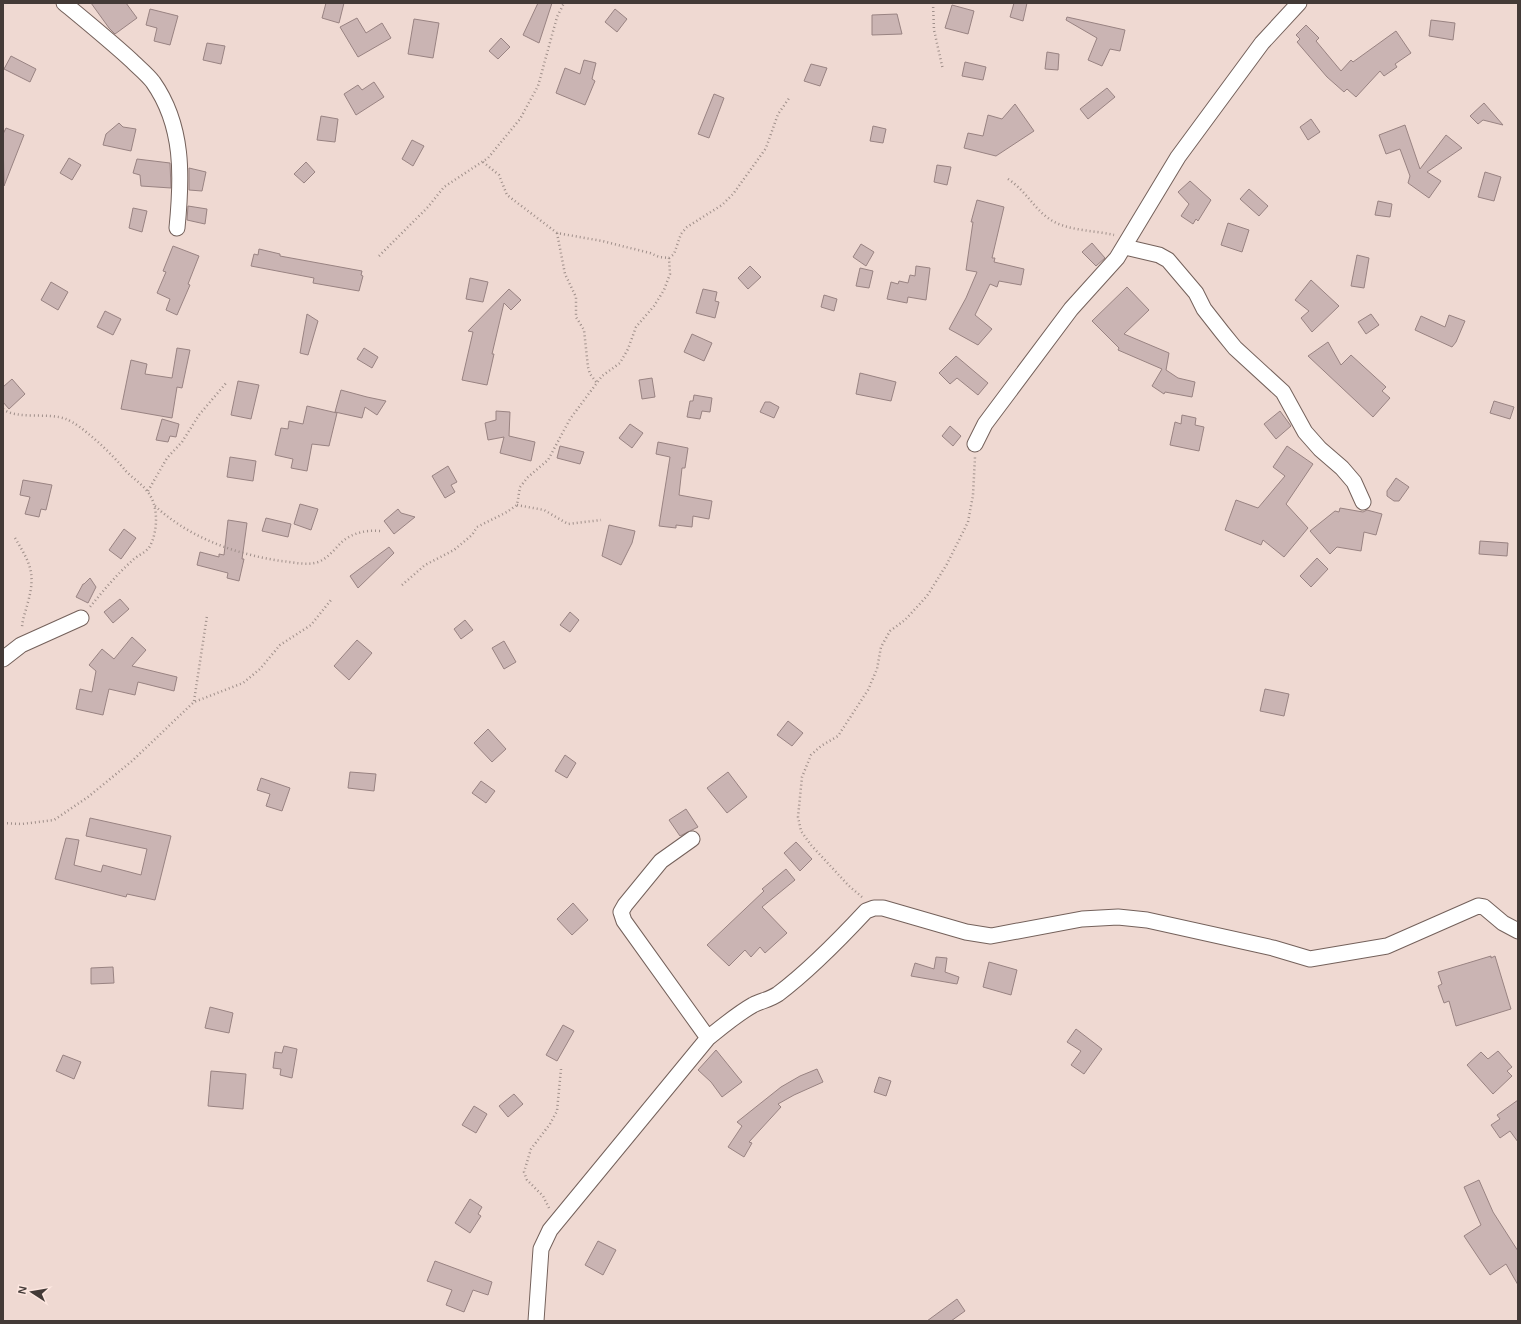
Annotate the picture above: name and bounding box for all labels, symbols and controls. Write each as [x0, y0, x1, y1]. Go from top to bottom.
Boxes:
north arrow [12, 1272, 52, 1312]
text: N [16, 1285, 29, 1295]

